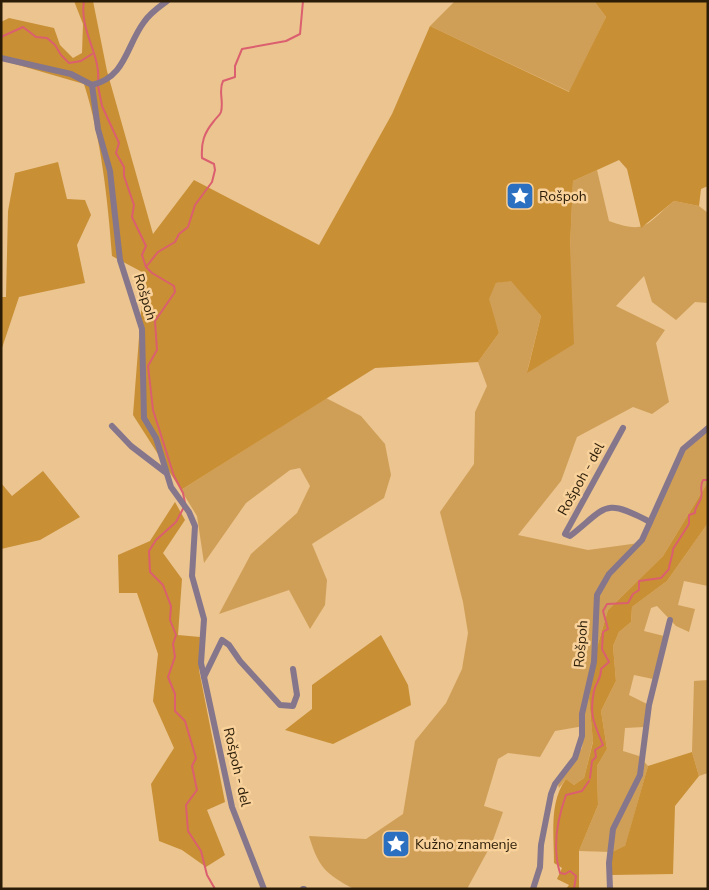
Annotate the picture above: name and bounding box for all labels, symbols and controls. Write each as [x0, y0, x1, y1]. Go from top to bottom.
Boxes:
place icon: Rošpoh [505, 181, 535, 211]
place label: Rošpoh [539, 187, 587, 206]
street label: Rošpoh [129, 271, 161, 323]
street label: Rošpoh - del [553, 438, 609, 519]
street label: Rošpoh [569, 619, 593, 669]
street label: Rošpoh - del [219, 726, 256, 809]
place icon: Kužno znamenje [381, 829, 411, 859]
place label: Kužno znamenje [415, 835, 517, 854]

